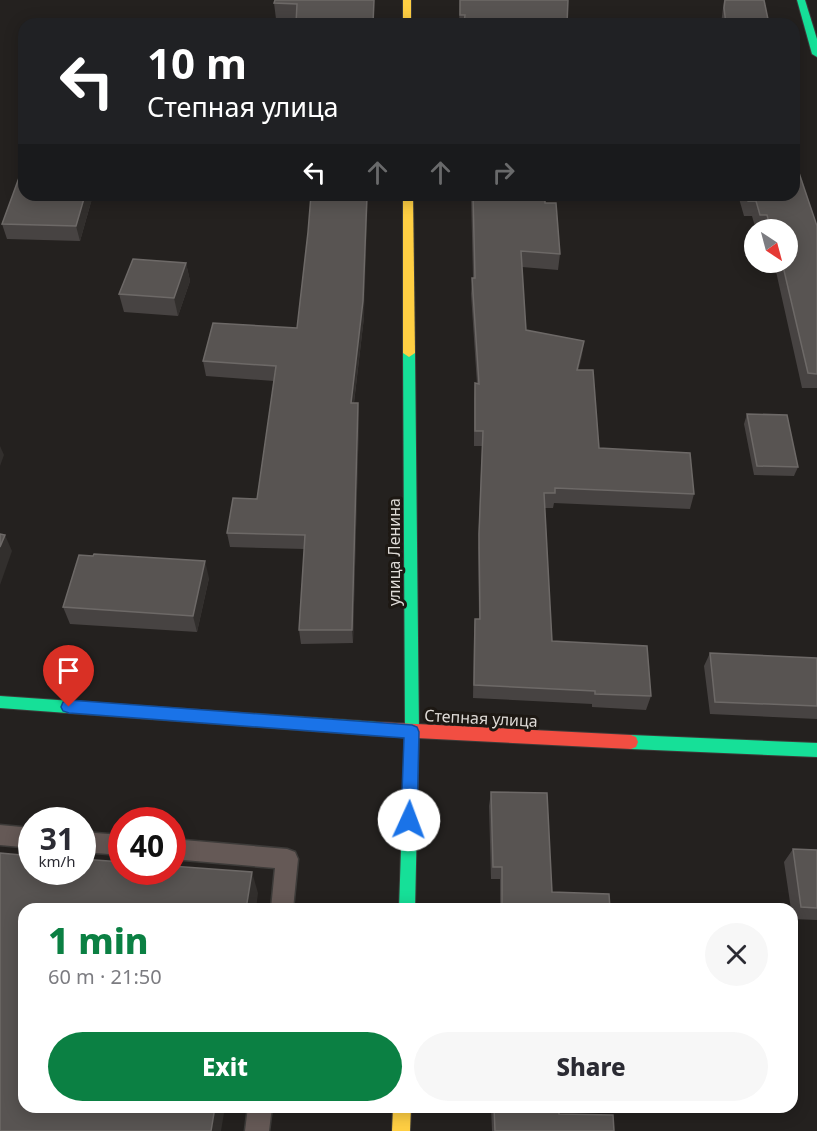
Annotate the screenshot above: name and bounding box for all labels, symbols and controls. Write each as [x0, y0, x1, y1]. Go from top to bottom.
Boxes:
text: 10 m [147, 34, 247, 91]
icon: left [48, 42, 126, 120]
text: Степная улица [147, 88, 339, 125]
icon: left [298, 156, 331, 189]
icon: ahead [361, 156, 394, 189]
icon: ahead [424, 156, 457, 189]
icon: right [487, 156, 520, 189]
north arrow [744, 219, 798, 273]
map controls [744, 219, 798, 273]
street label: улица Ленина [383, 498, 405, 606]
pin [43, 645, 94, 707]
icon: arrive [52, 654, 85, 687]
street label: Степная улица [424, 704, 538, 732]
position arrow [377, 788, 441, 852]
speed limit sign: 40 [108, 807, 186, 885]
text: 31 [40, 818, 74, 859]
text: km/h [39, 851, 75, 871]
text: 1 min [48, 916, 149, 965]
button: close [705, 923, 768, 986]
text: 60 m · 21:50 [48, 963, 162, 990]
button: Exit [48, 1032, 402, 1101]
button: Share [414, 1032, 768, 1101]

